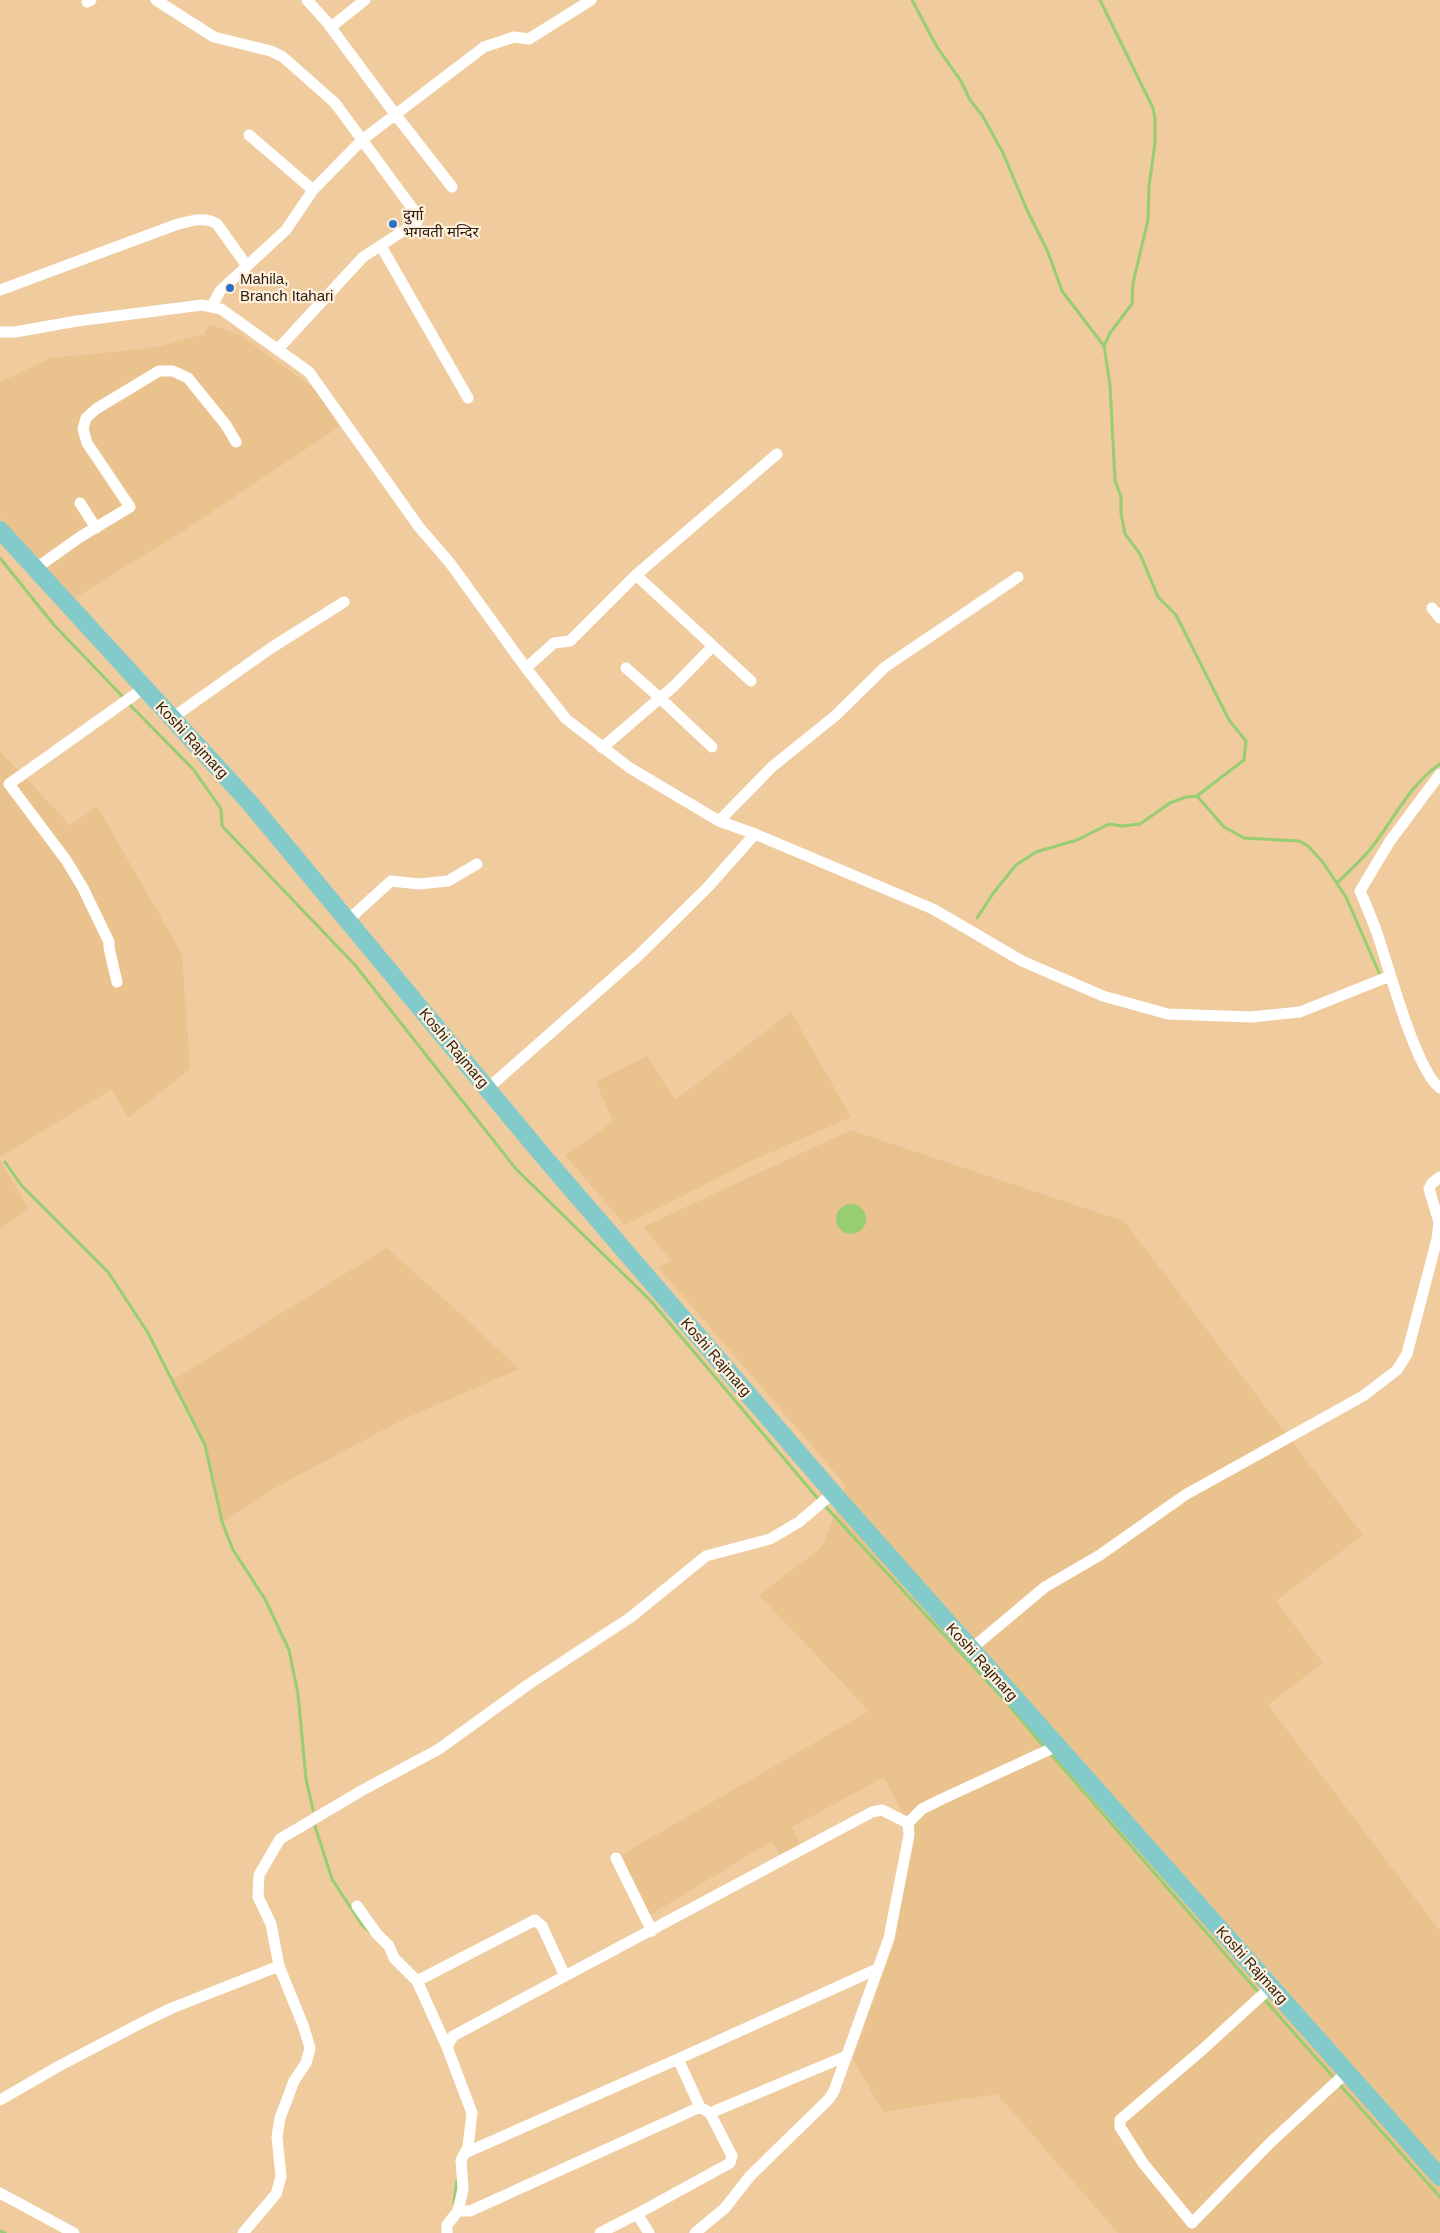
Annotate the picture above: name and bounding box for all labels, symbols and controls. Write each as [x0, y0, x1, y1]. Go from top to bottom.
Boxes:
place label: दुर्गा भगवती मन्दिर [403, 206, 479, 240]
marker: दुर्गा भगवती मन्दिर [387, 218, 399, 230]
place label: Mahila, Branch Itahari [240, 270, 333, 304]
marker: Mahila, Branch Itahari [224, 282, 236, 294]
street label: Koshi Rajmarg [153, 698, 232, 781]
street label: Koshi Rajmarg [416, 1005, 493, 1091]
street label: Koshi Rajmarg [678, 1314, 755, 1399]
street label: Koshi Rajmarg [943, 1619, 1022, 1704]
street label: Koshi Rajmarg [1213, 1922, 1292, 2007]

